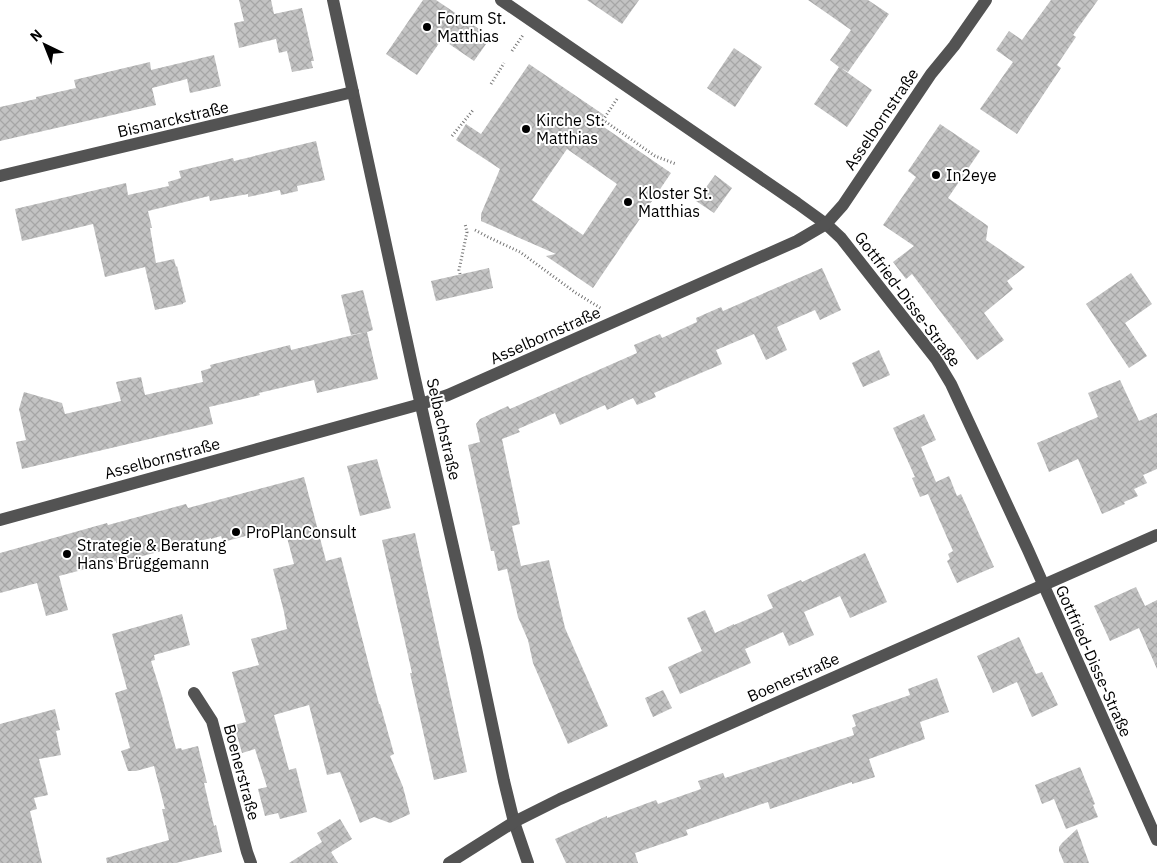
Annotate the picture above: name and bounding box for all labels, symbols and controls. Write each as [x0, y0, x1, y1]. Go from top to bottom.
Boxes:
place label: Forum St. Matthias [437, 8, 506, 46]
north arrow [20, 20, 70, 70]
marker: Forum St. Matthias [421, 21, 433, 33]
text: N [26, 25, 46, 46]
street label: Asselbornstraße [840, 64, 923, 174]
street label: Bismarckstraße [115, 96, 231, 142]
place label: Kirche St. Matthias [536, 110, 605, 148]
marker: Kirche St. Matthias [520, 123, 532, 135]
place label: In2eye [946, 165, 997, 185]
marker: In2eye [930, 169, 942, 181]
place label: Kloster St. Matthias [638, 183, 712, 221]
marker: Kloster St. Matthias [622, 196, 634, 208]
street label: Gottfried-Disse-Straße [851, 227, 965, 371]
street label: Asselbornstraße [487, 302, 604, 368]
street label: Selbachstraße [423, 376, 465, 482]
street label: Asselbornstraße [102, 433, 222, 483]
place label: ProPlanConsult [246, 522, 357, 542]
marker: ProPlanConsult [230, 526, 242, 538]
place label: Strategie & Beratung Hans Brüggemann [77, 535, 227, 573]
marker: Strategie & Beratung Hans Brüggemann [61, 548, 73, 560]
street label: Gottfried-Disse-Straße [1052, 582, 1137, 740]
street label: Boenerstraße [744, 648, 842, 706]
street label: Boenerstraße [220, 722, 264, 822]

